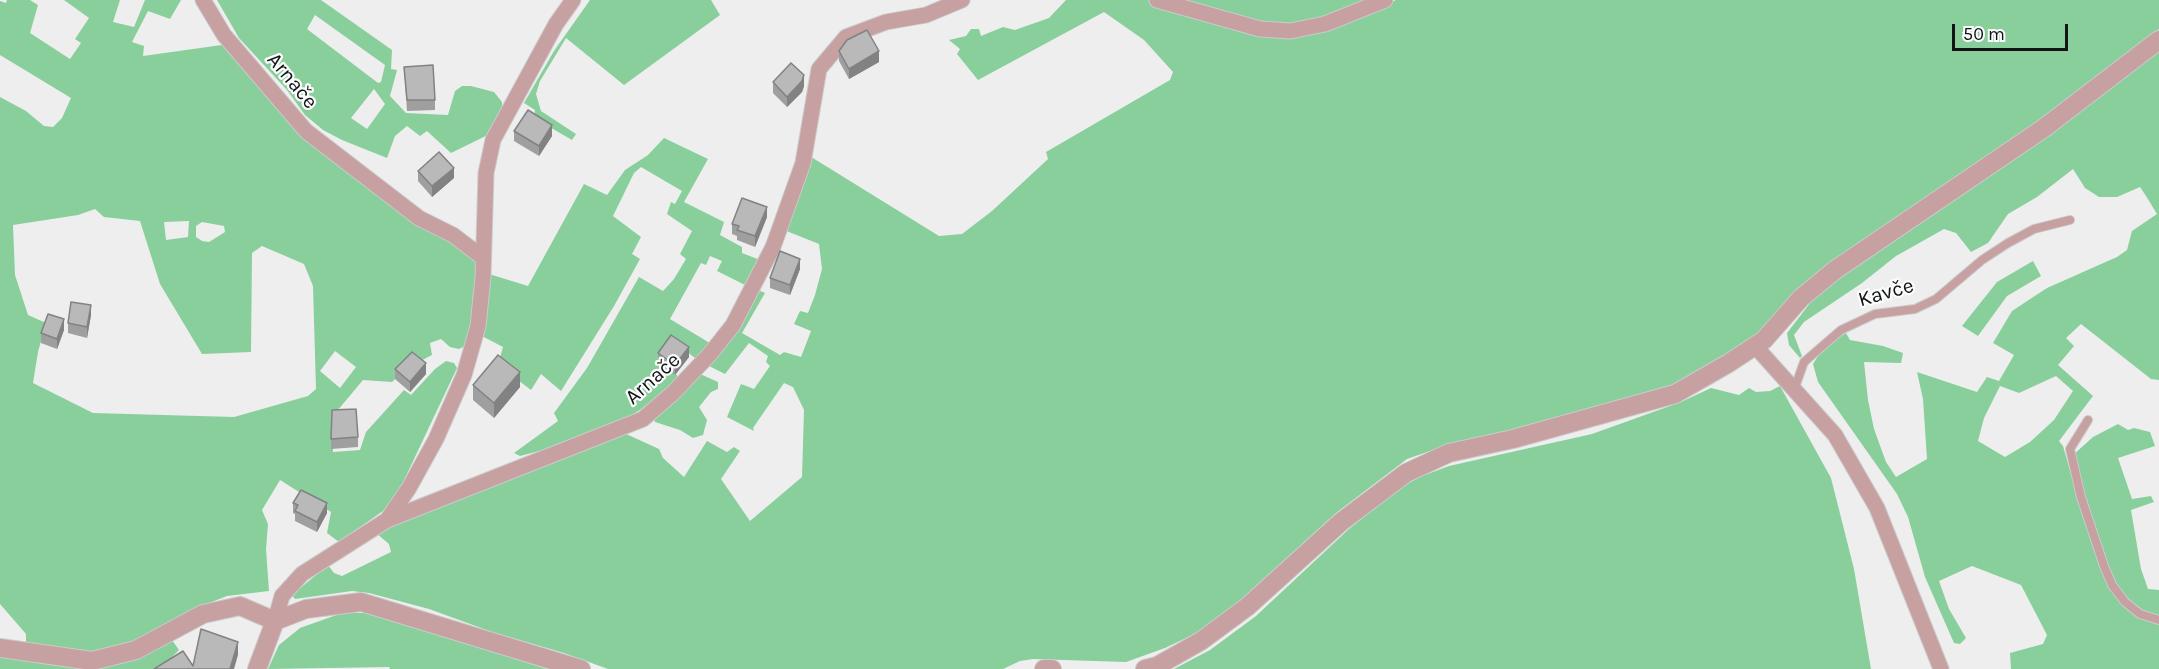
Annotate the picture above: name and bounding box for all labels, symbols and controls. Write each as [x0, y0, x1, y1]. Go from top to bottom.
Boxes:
scale bar [1955, 12, 2070, 50]
text: 50 m [1963, 23, 2005, 45]
street label: Arnače [261, 48, 323, 114]
street label: Kavče [1855, 273, 1917, 313]
street label: Arnače [620, 348, 686, 410]

